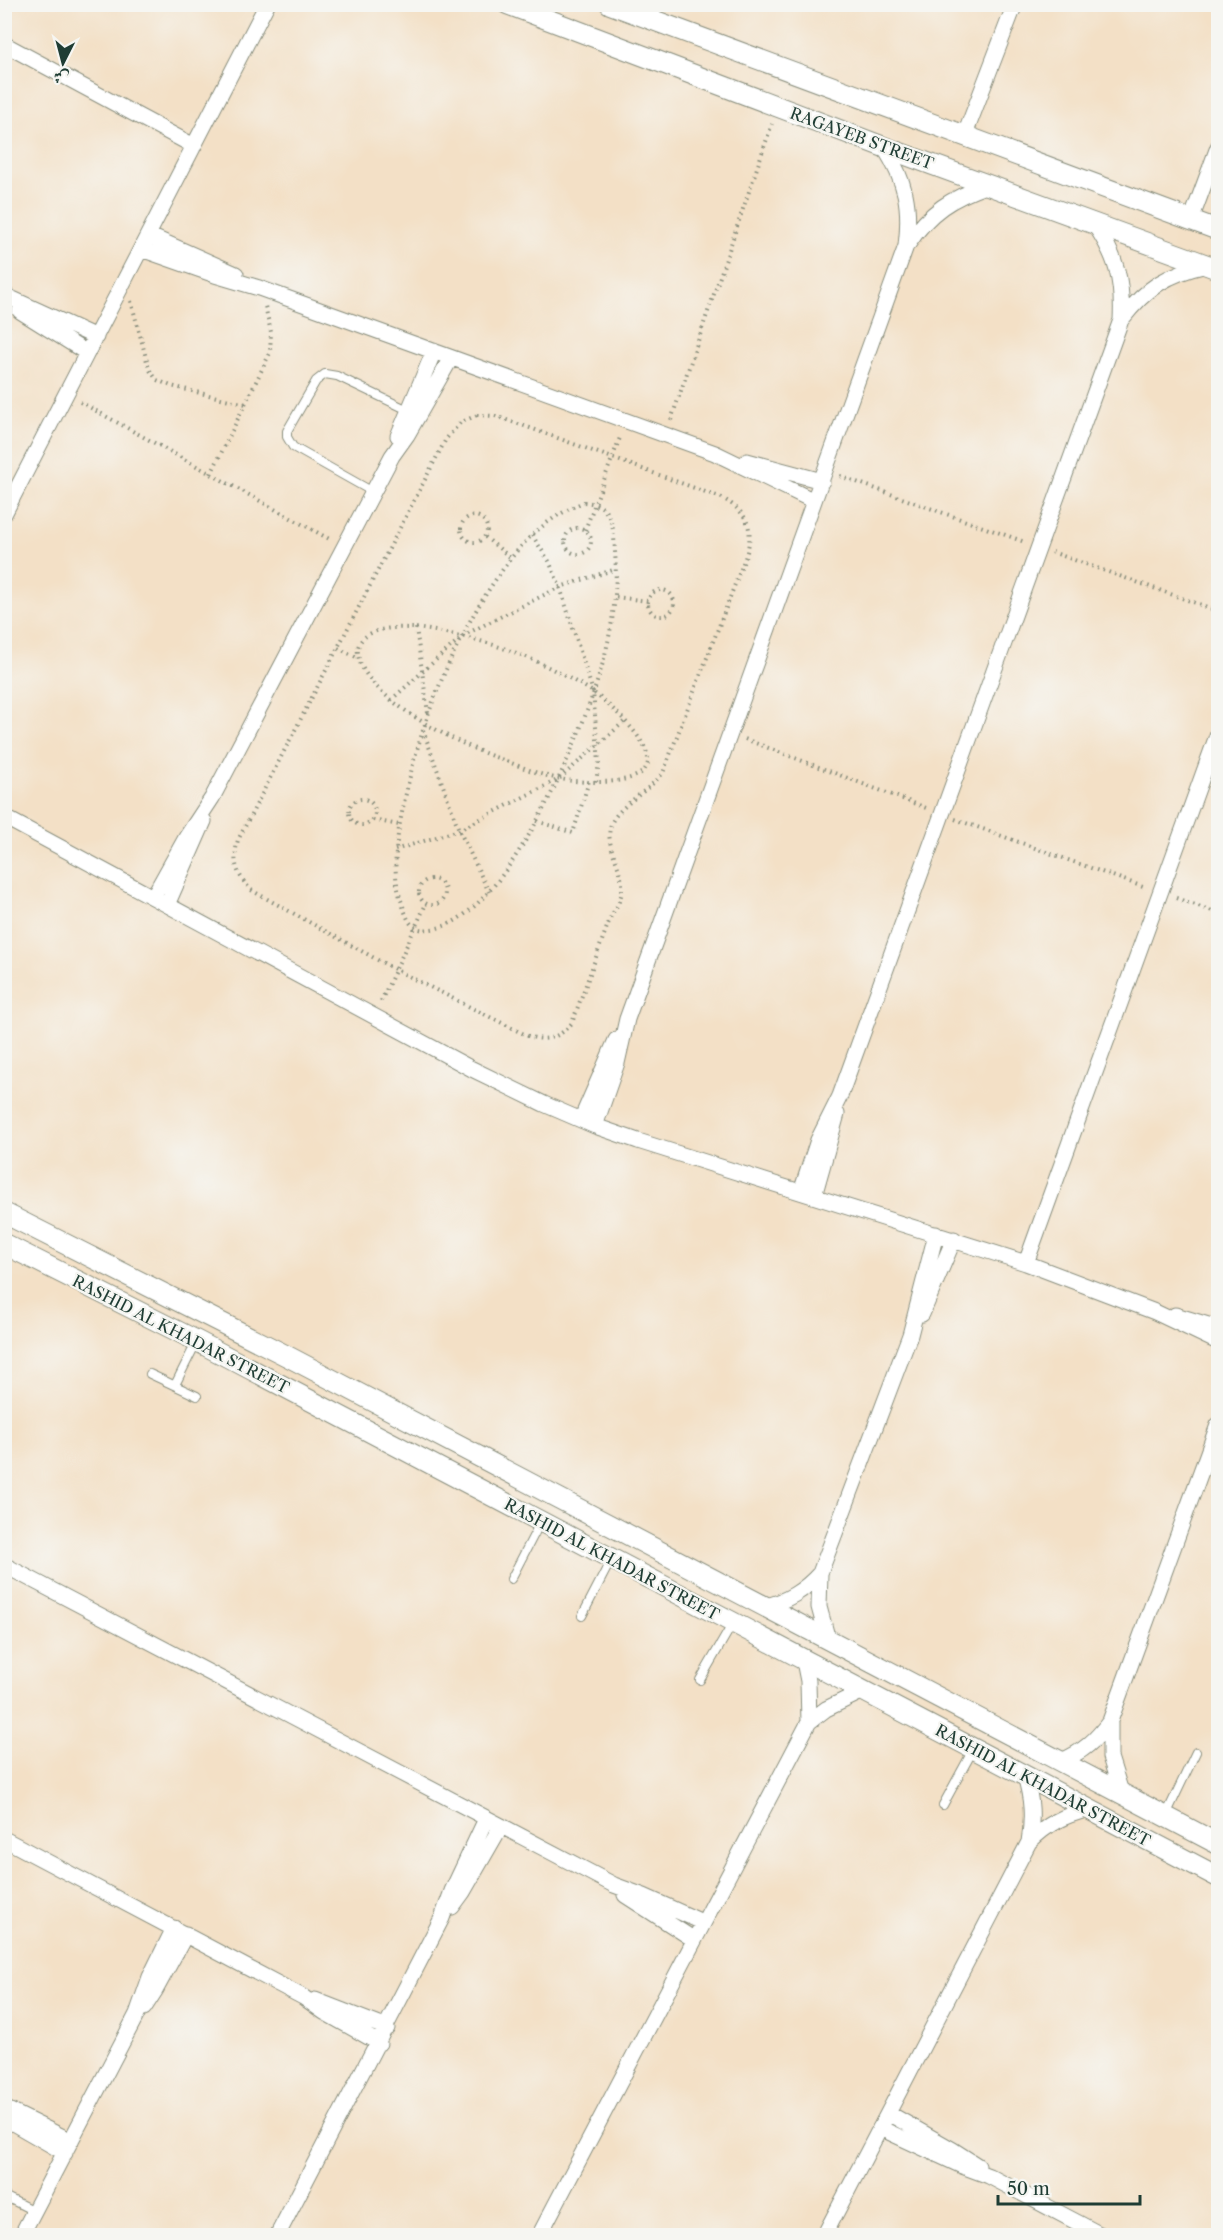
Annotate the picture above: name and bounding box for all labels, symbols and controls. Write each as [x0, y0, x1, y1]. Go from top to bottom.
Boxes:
north arrow [33, 33, 93, 93]
text: ش [52, 67, 70, 89]
street label: RAGAYEB STREET [787, 103, 937, 173]
street label: RASHID AL KHADAR STREET [69, 1270, 293, 1398]
street label: RASHID AL KHADAR STREET [501, 1494, 723, 1624]
street label: RASHID AL KHADAR STREET [932, 1720, 1154, 1850]
scale bar [998, 2168, 1140, 2206]
text: 50 m [1007, 2178, 1050, 2200]

